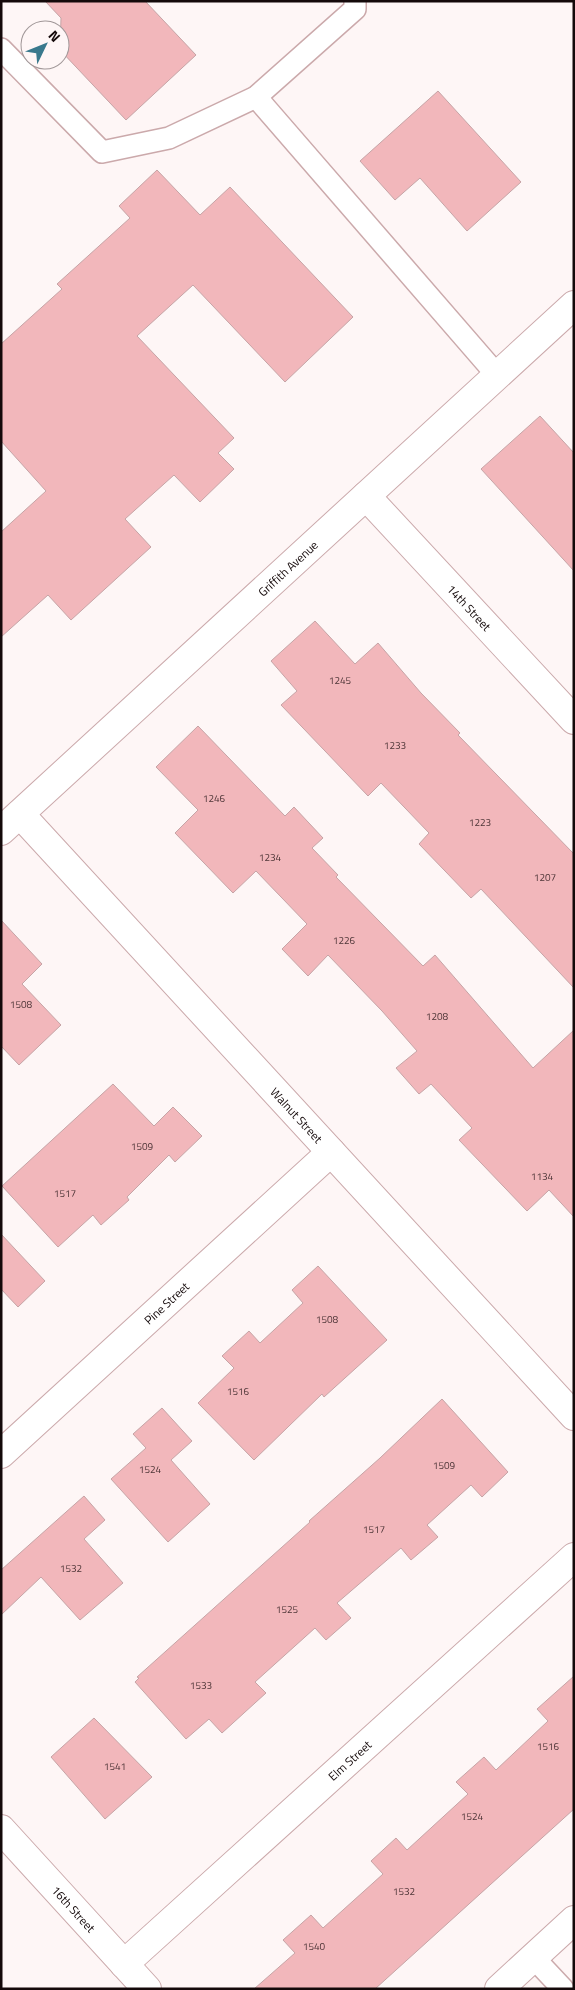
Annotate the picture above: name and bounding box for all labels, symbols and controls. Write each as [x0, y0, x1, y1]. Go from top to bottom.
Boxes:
north arrow [20, 20, 70, 70]
text: N [44, 25, 66, 47]
street label: Griffith Avenue [253, 535, 322, 601]
street label: 14th Street [443, 580, 497, 636]
house number: 1245 [329, 673, 352, 688]
house number: 1233 [384, 738, 406, 753]
house number: 1246 [203, 791, 226, 806]
house number: 1223 [469, 815, 491, 830]
house number: 1234 [259, 850, 282, 865]
house number: 1207 [534, 870, 556, 885]
house number: 1226 [333, 933, 356, 948]
house number: 1508 [10, 997, 33, 1012]
house number: 1208 [426, 1009, 449, 1024]
street label: Walnut Street [266, 1083, 328, 1148]
house number: 1509 [131, 1139, 154, 1154]
house number: 1134 [531, 1169, 554, 1184]
house number: 1517 [54, 1186, 76, 1201]
street label: Pine Street [139, 1276, 194, 1329]
house number: 1508 [316, 1312, 339, 1327]
house number: 1516 [227, 1384, 250, 1399]
house number: 1509 [433, 1458, 456, 1473]
house number: 1524 [139, 1462, 162, 1477]
house number: 1517 [363, 1522, 385, 1537]
house number: 1532 [60, 1561, 82, 1576]
house number: 1525 [276, 1602, 299, 1617]
house number: 1533 [190, 1678, 212, 1693]
street label: Elm Street [323, 1735, 376, 1785]
house number: 1516 [537, 1739, 560, 1754]
house number: 1541 [104, 1759, 126, 1774]
house number: 1524 [461, 1809, 484, 1824]
street label: 16th Street [47, 1881, 101, 1937]
house number: 1532 [393, 1884, 415, 1899]
house number: 1540 [303, 1939, 326, 1954]

